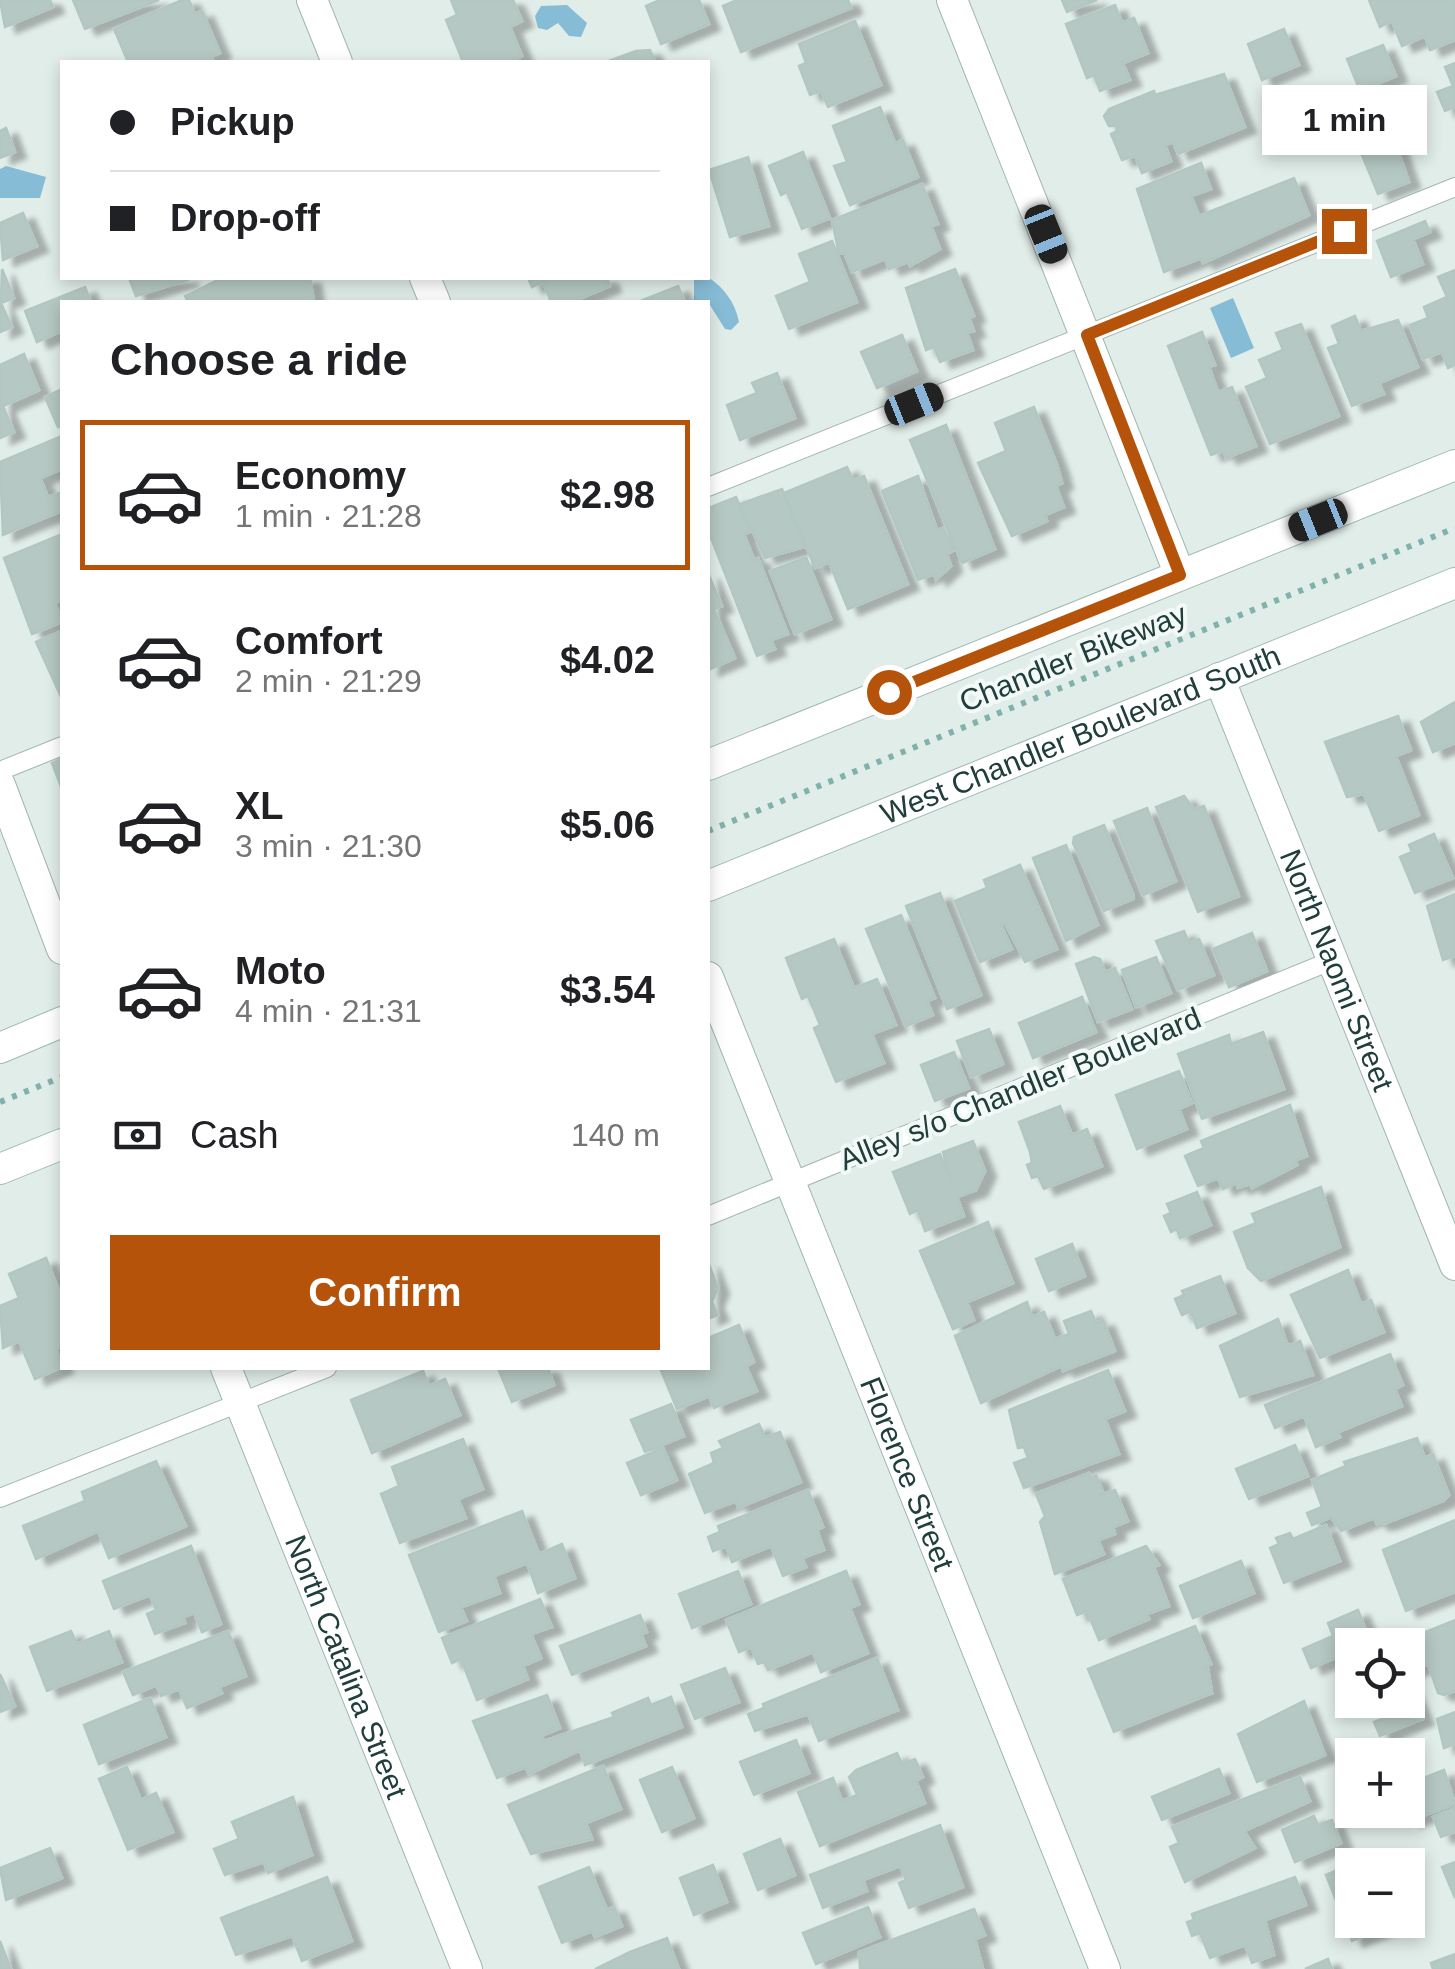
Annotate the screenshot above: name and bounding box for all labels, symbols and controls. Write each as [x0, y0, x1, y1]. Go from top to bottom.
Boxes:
callout: 1 min [1262, 86, 1426, 156]
text: Pickup [170, 101, 295, 143]
text: 1 min [1303, 102, 1386, 138]
text: Drop-off [170, 197, 320, 239]
car [1021, 201, 1071, 267]
route end [1322, 209, 1367, 254]
text: Choose a ride [110, 334, 408, 385]
car [881, 379, 947, 429]
icon: car [115, 450, 205, 540]
text: Economy [235, 455, 406, 497]
text: $2.98 [560, 474, 655, 516]
car [1285, 495, 1351, 545]
text: 1 min · 21:28 [235, 498, 422, 534]
street label: Chandler Bikeway [955, 597, 1191, 718]
icon: car [115, 615, 205, 705]
text: Comfort [235, 620, 383, 662]
text: $4.02 [560, 639, 655, 681]
street label: West Chandler Boulevard South [876, 639, 1285, 830]
text: 2 min · 21:29 [235, 663, 422, 699]
route start [867, 670, 912, 715]
icon: car [115, 780, 205, 870]
text: XL [235, 785, 284, 827]
text: $5.06 [560, 804, 655, 846]
text: 3 min · 21:30 [235, 828, 422, 864]
street label: North Naomi Street [1274, 845, 1400, 1096]
icon: car [115, 945, 205, 1035]
text: Moto [235, 950, 326, 992]
text: $3.54 [560, 969, 655, 1011]
text: 4 min · 21:31 [235, 993, 422, 1029]
street label: Alley s/o Chandler Boulevard [834, 1001, 1205, 1176]
icon: cash [110, 1108, 165, 1163]
text: Cash [190, 1114, 279, 1156]
text: 140 m [571, 1117, 660, 1153]
button: Confirm [110, 1235, 660, 1350]
street label: Florence Street [854, 1372, 961, 1575]
street label: North Catalina Street [279, 1530, 414, 1803]
map controls [1335, 1628, 1425, 1938]
button: locate [1335, 1628, 1425, 1718]
button: + [1335, 1738, 1425, 1828]
button: − [1335, 1848, 1425, 1938]

